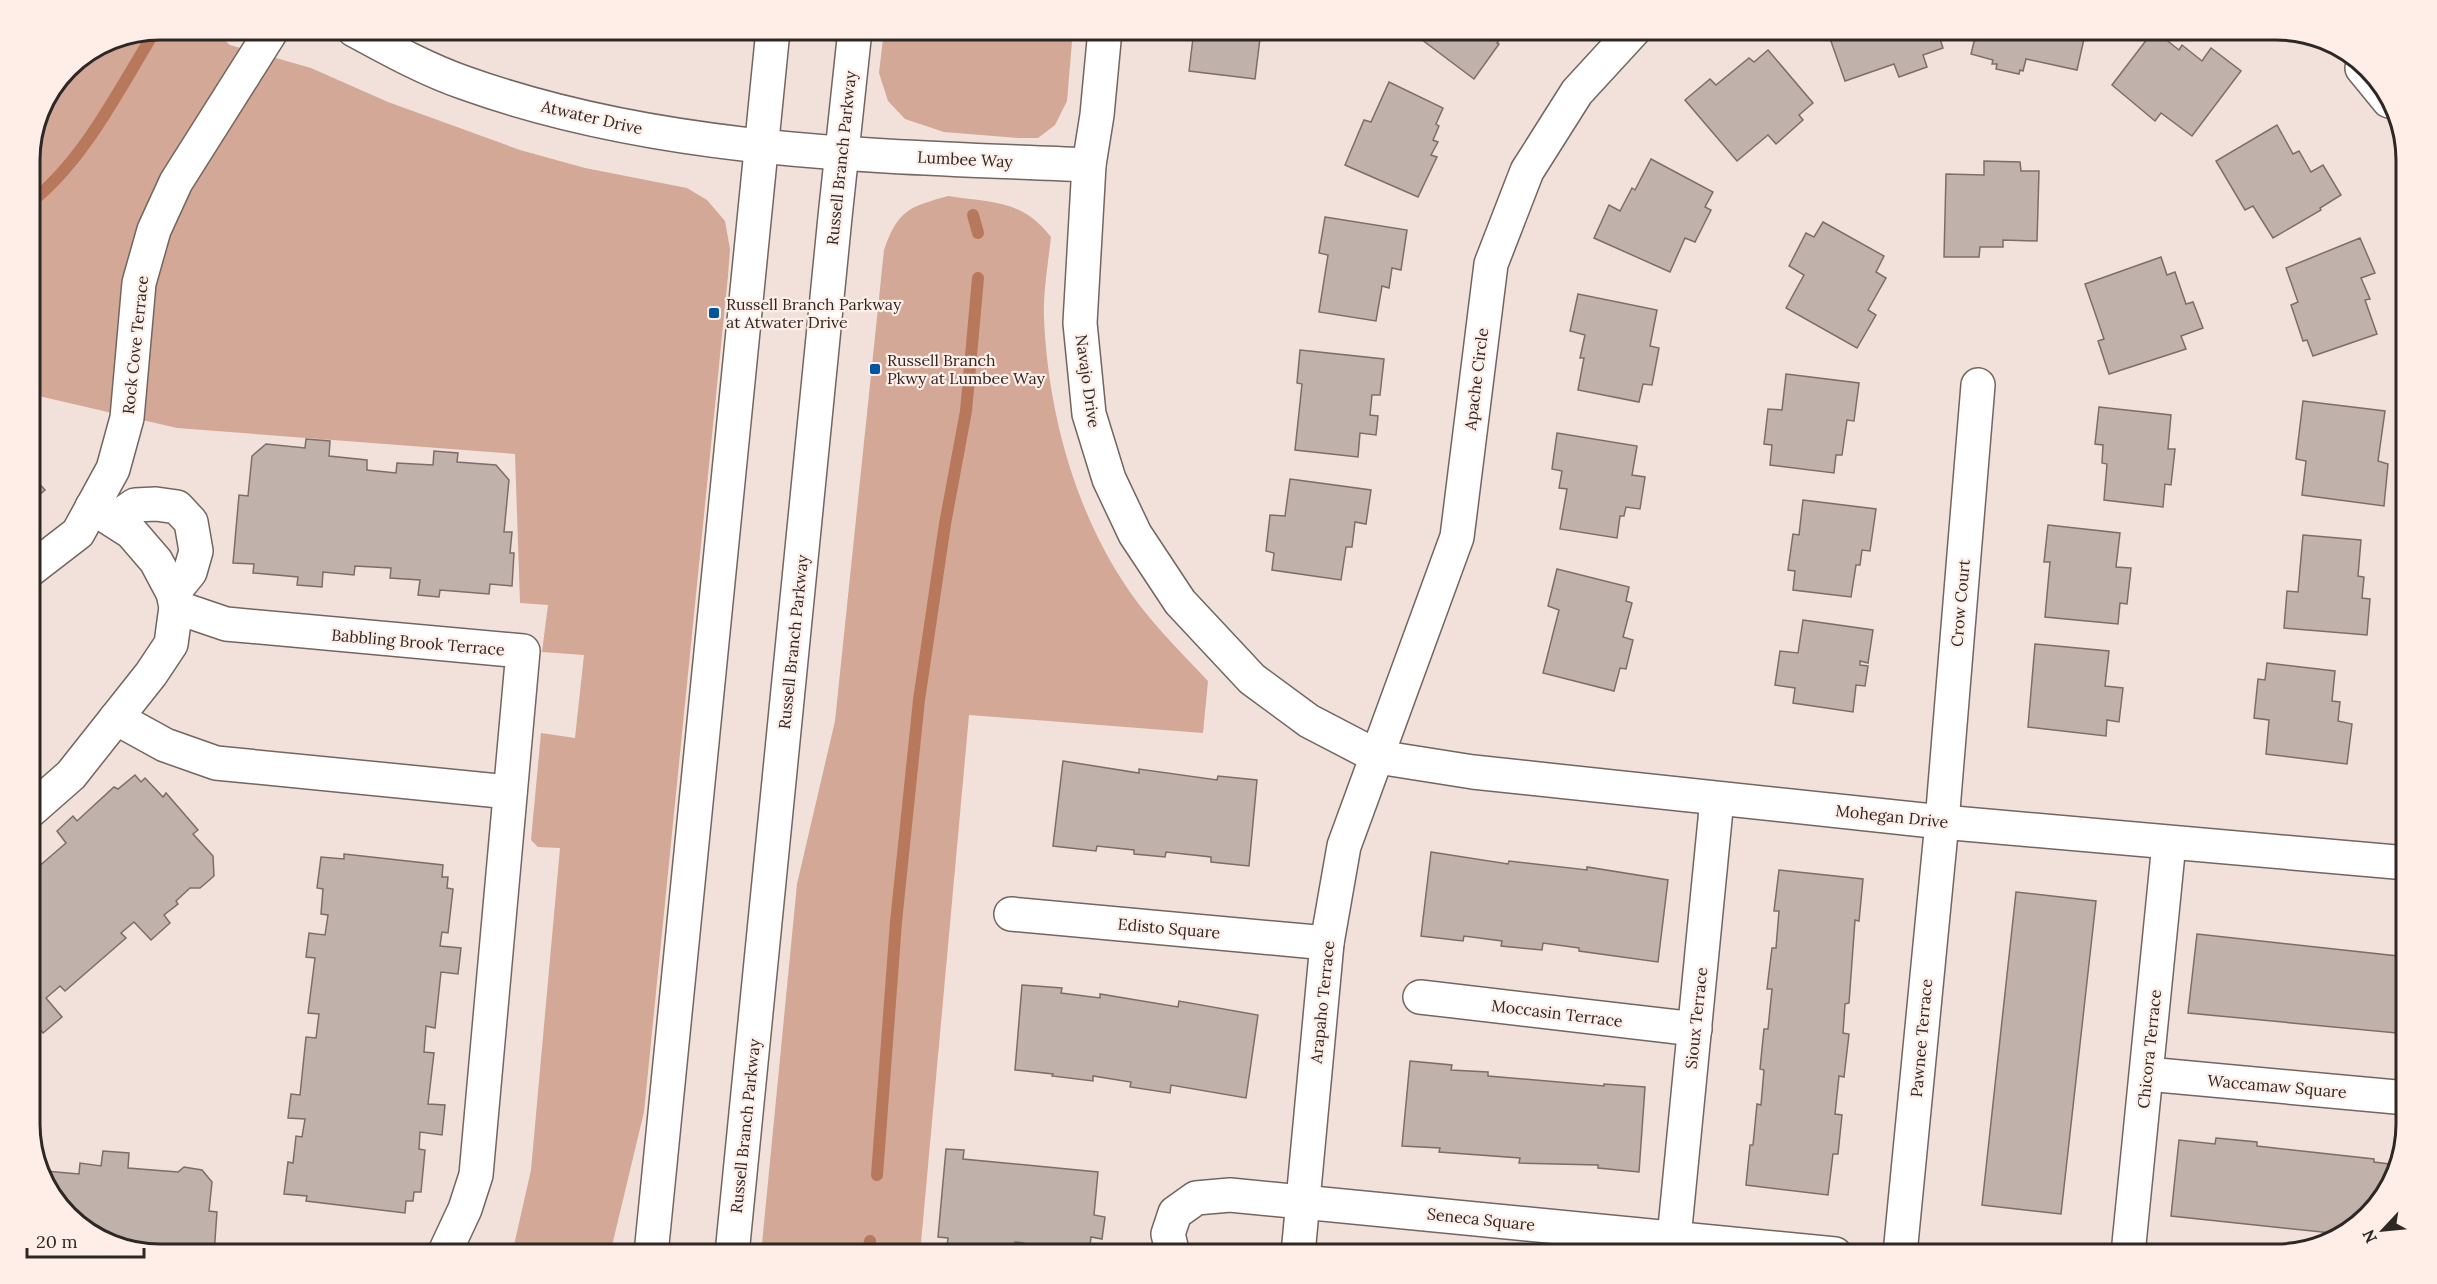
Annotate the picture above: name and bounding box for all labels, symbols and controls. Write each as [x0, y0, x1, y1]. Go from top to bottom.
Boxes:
street label: Russell Branch Parkway [822, 69, 860, 246]
street label: Atwater Drive [539, 95, 645, 138]
street label: Lumbee Way [917, 147, 1014, 172]
street label: Rock Cove Terrace [118, 274, 152, 415]
place label: Russell Branch Parkway at Atwater Drive [726, 294, 902, 332]
marker: Russell Branch Parkway at Atwater Drive [707, 306, 721, 320]
street label: Apache Circle [1460, 326, 1492, 432]
street label: Navajo Drive [1072, 333, 1104, 429]
place label: Russell Branch Pkwy at Lumbee Way [887, 350, 1045, 388]
marker: Russell Branch Pkwy at Lumbee Way [868, 362, 882, 376]
street label: Russell Branch Parkway [774, 553, 812, 730]
street label: Crow Court [1946, 558, 1974, 647]
street label: Babbling Brook Terrace [331, 624, 506, 660]
street label: Mohegan Drive [1835, 800, 1950, 832]
street label: Edisto Square [1117, 914, 1221, 942]
street label: Arapaho Terrace [1306, 939, 1338, 1065]
street label: Sioux Terrace [1681, 966, 1711, 1070]
street label: Pawnee Terrace [1906, 978, 1936, 1098]
street label: Chicora Terrace [2133, 988, 2165, 1110]
street label: Moccasin Terrace [1490, 995, 1624, 1031]
street label: Russell Branch Parkway [726, 1037, 764, 1214]
street label: Waccamaw Square [2207, 1070, 2348, 1102]
north arrow [2353, 1200, 2413, 1260]
street label: Seneca Square [1426, 1203, 1536, 1235]
scale bar [27, 1221, 144, 1259]
text: N [2358, 1227, 2381, 1247]
text: 20 m [36, 1230, 78, 1253]

